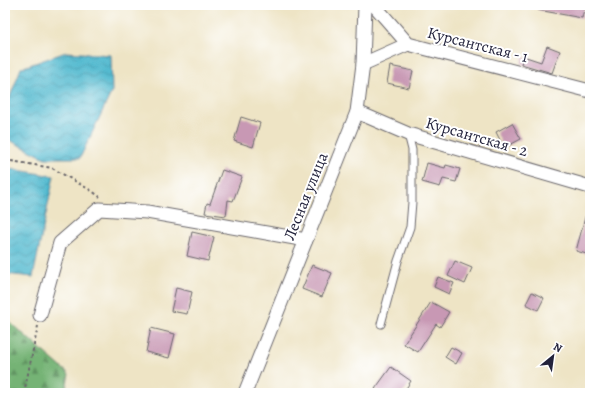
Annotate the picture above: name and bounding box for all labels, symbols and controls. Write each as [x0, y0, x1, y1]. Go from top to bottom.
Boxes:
street label: Курсантская - 1 [425, 22, 531, 68]
street label: Курсантская - 2 [423, 112, 531, 162]
street label: Лесная улица [278, 149, 334, 244]
north arrow [533, 336, 573, 376]
text: N [550, 339, 565, 356]

